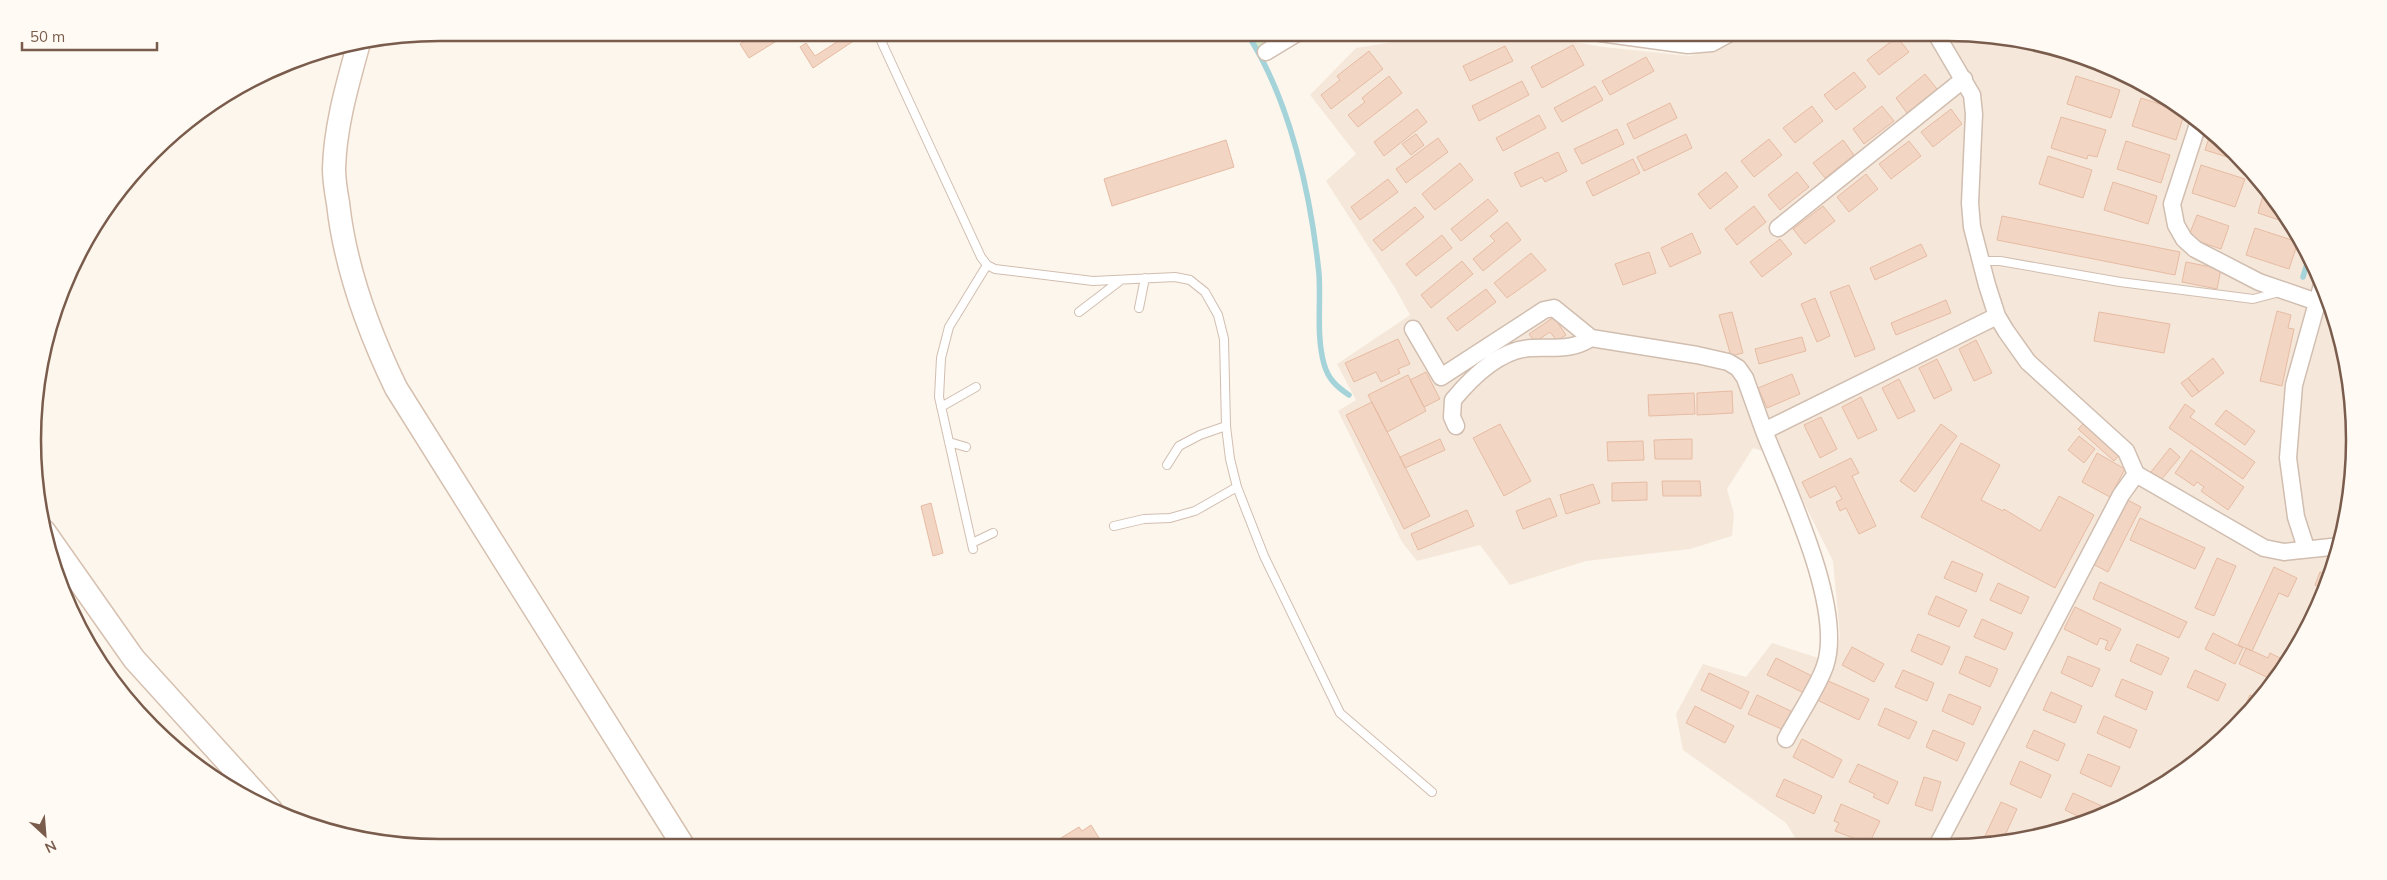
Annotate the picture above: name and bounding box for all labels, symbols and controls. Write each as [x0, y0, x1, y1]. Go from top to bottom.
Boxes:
scale bar [22, 20, 158, 52]
text: 50 m [30, 27, 65, 46]
north arrow [20, 810, 70, 860]
text: N [42, 836, 59, 857]

